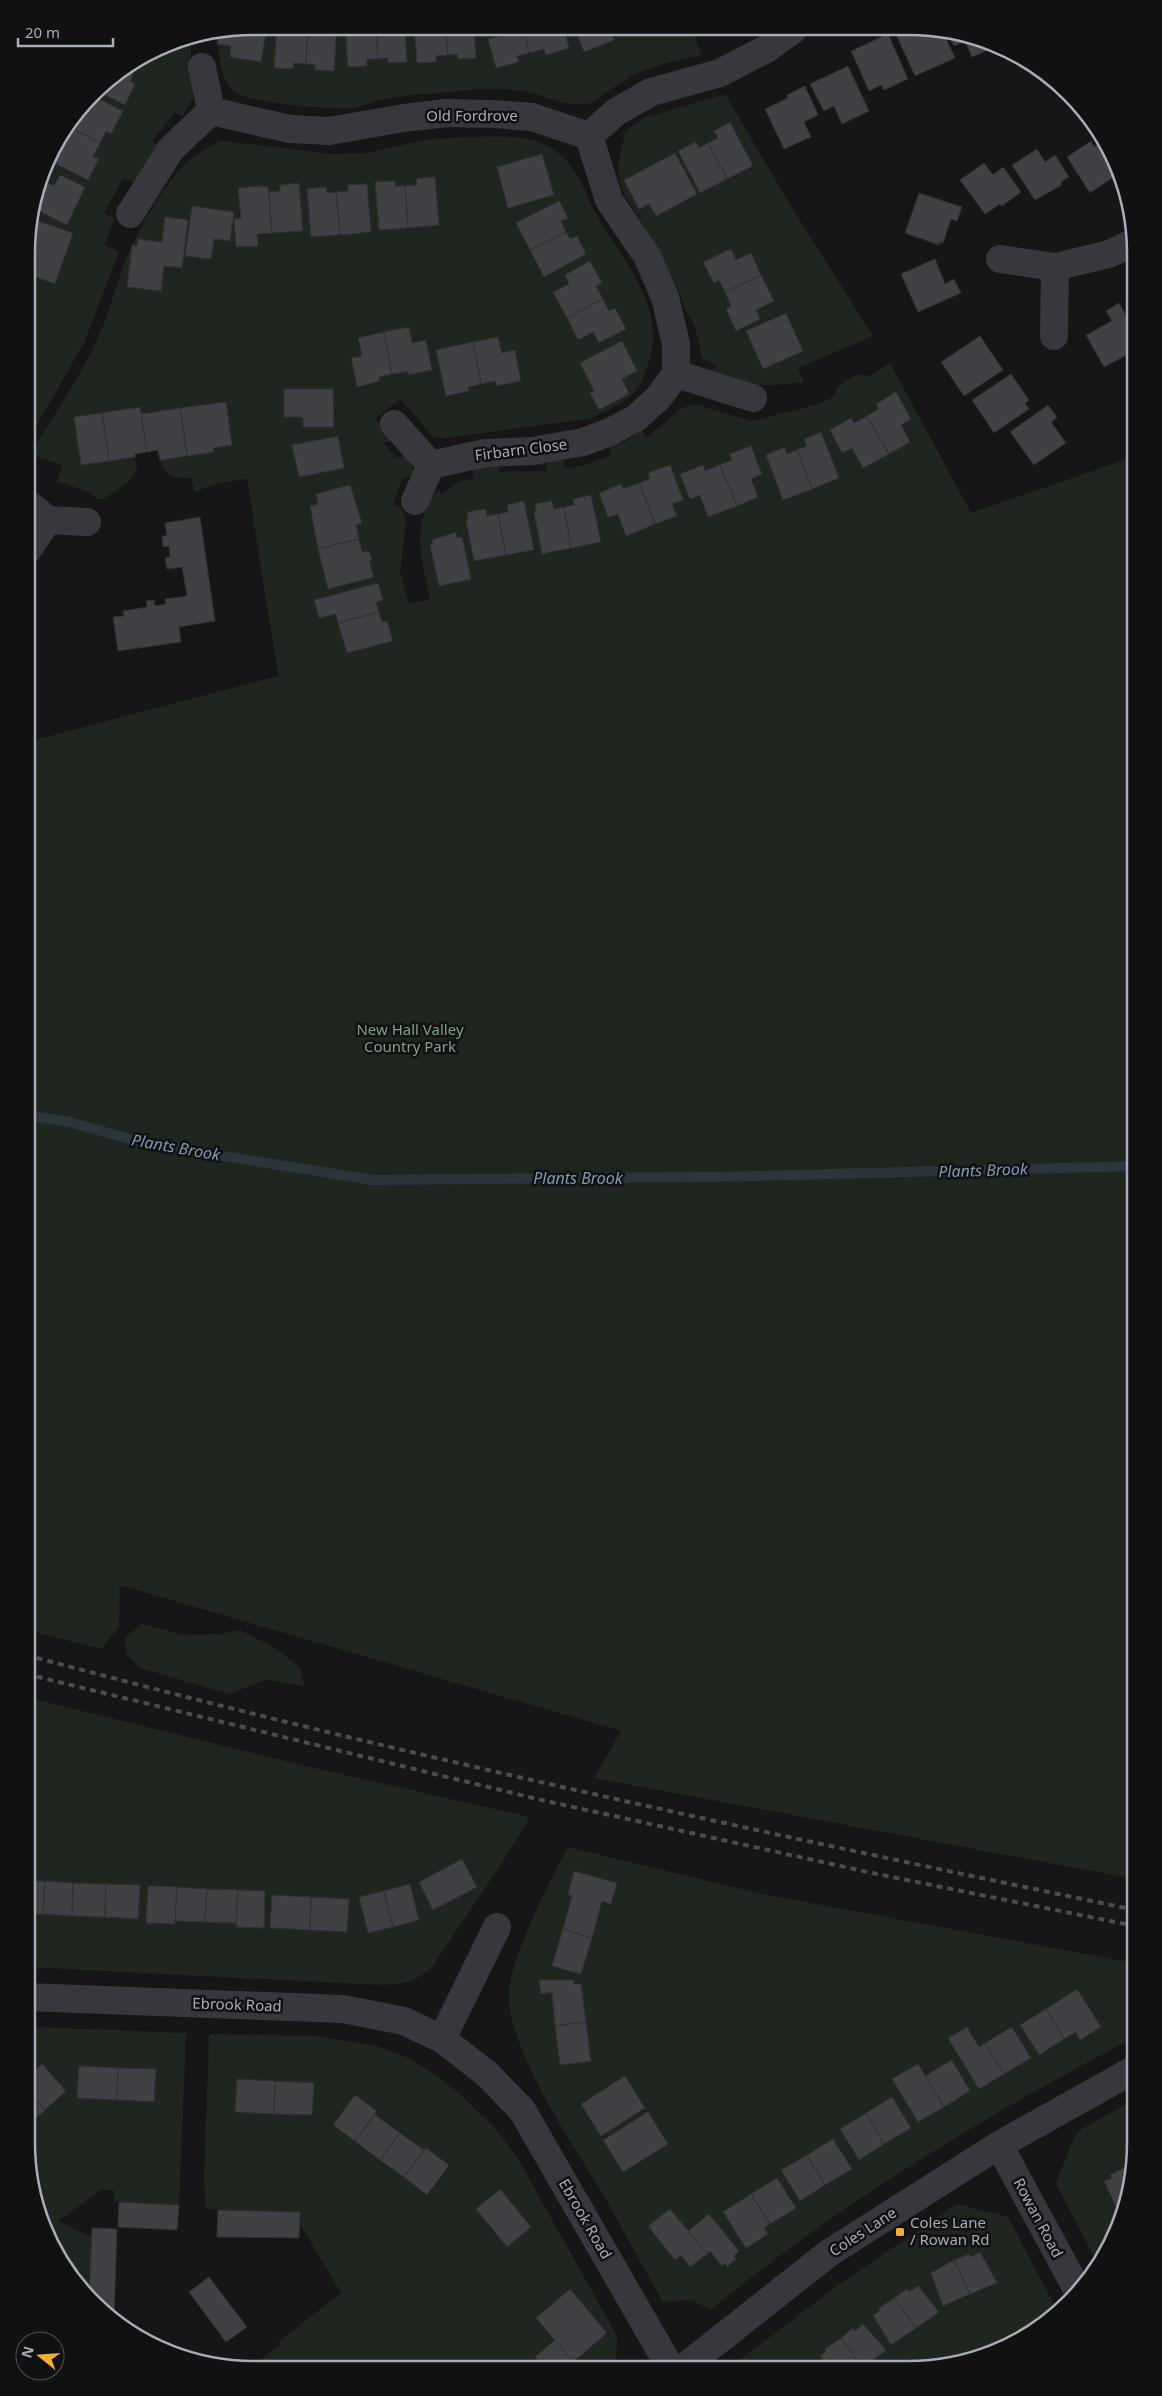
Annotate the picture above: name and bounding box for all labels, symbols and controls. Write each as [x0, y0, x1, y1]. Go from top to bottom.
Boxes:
scale bar [18, 15, 112, 47]
text: 20 m [25, 22, 60, 42]
street label: Old Fordrove [426, 105, 518, 125]
street label: Firbarn Close [474, 433, 568, 465]
park label: New Hall Valley Country Park [356, 1019, 464, 1056]
water label: Plants Brook [130, 1128, 223, 1166]
water label: Plants Brook [938, 1157, 1029, 1183]
water label: Plants Brook [533, 1167, 624, 1189]
street label: Ebrook Road [192, 1992, 282, 2016]
street label: Rowan Road [1010, 2174, 1068, 2261]
street label: Ebrook Road [555, 2175, 617, 2262]
street label: Coles Lane [825, 2202, 900, 2260]
place label: Coles Lane / Rowan Rd [910, 2212, 990, 2249]
marker: Coles Lane / Rowan Rd [894, 2226, 906, 2238]
north arrow [15, 2331, 65, 2381]
text: N [16, 2344, 38, 2360]

